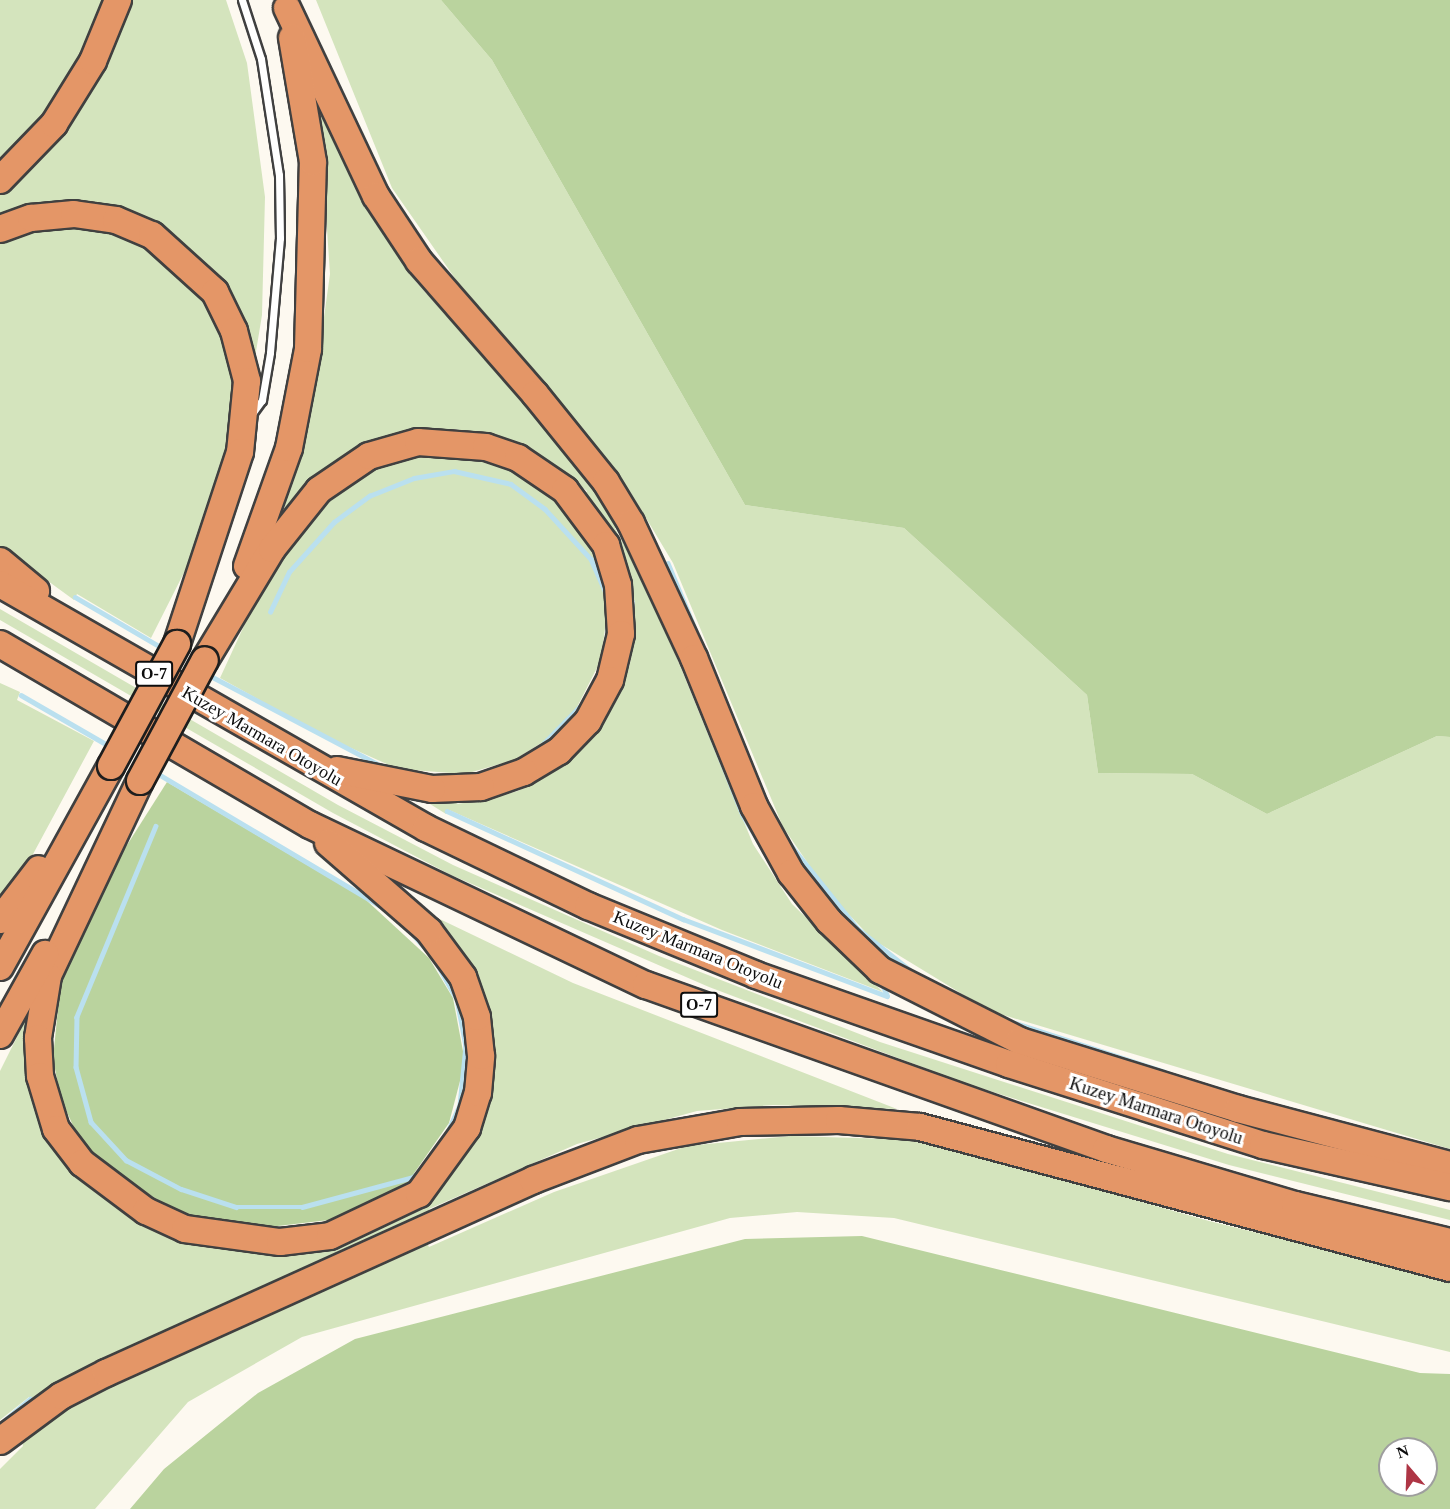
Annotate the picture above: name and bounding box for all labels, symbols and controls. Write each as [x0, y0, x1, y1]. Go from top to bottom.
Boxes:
road number: O-7 [134, 661, 174, 687]
street label: Kuzey Marmara Otoyolu [178, 681, 346, 791]
street label: Kuzey Marmara Otoyolu [610, 906, 786, 994]
road number: O-7 [680, 992, 718, 1018]
street label: Kuzey Marmara Otoyolu [1067, 1073, 1245, 1149]
north arrow [1378, 1437, 1438, 1497]
text: N [1394, 1441, 1411, 1461]

